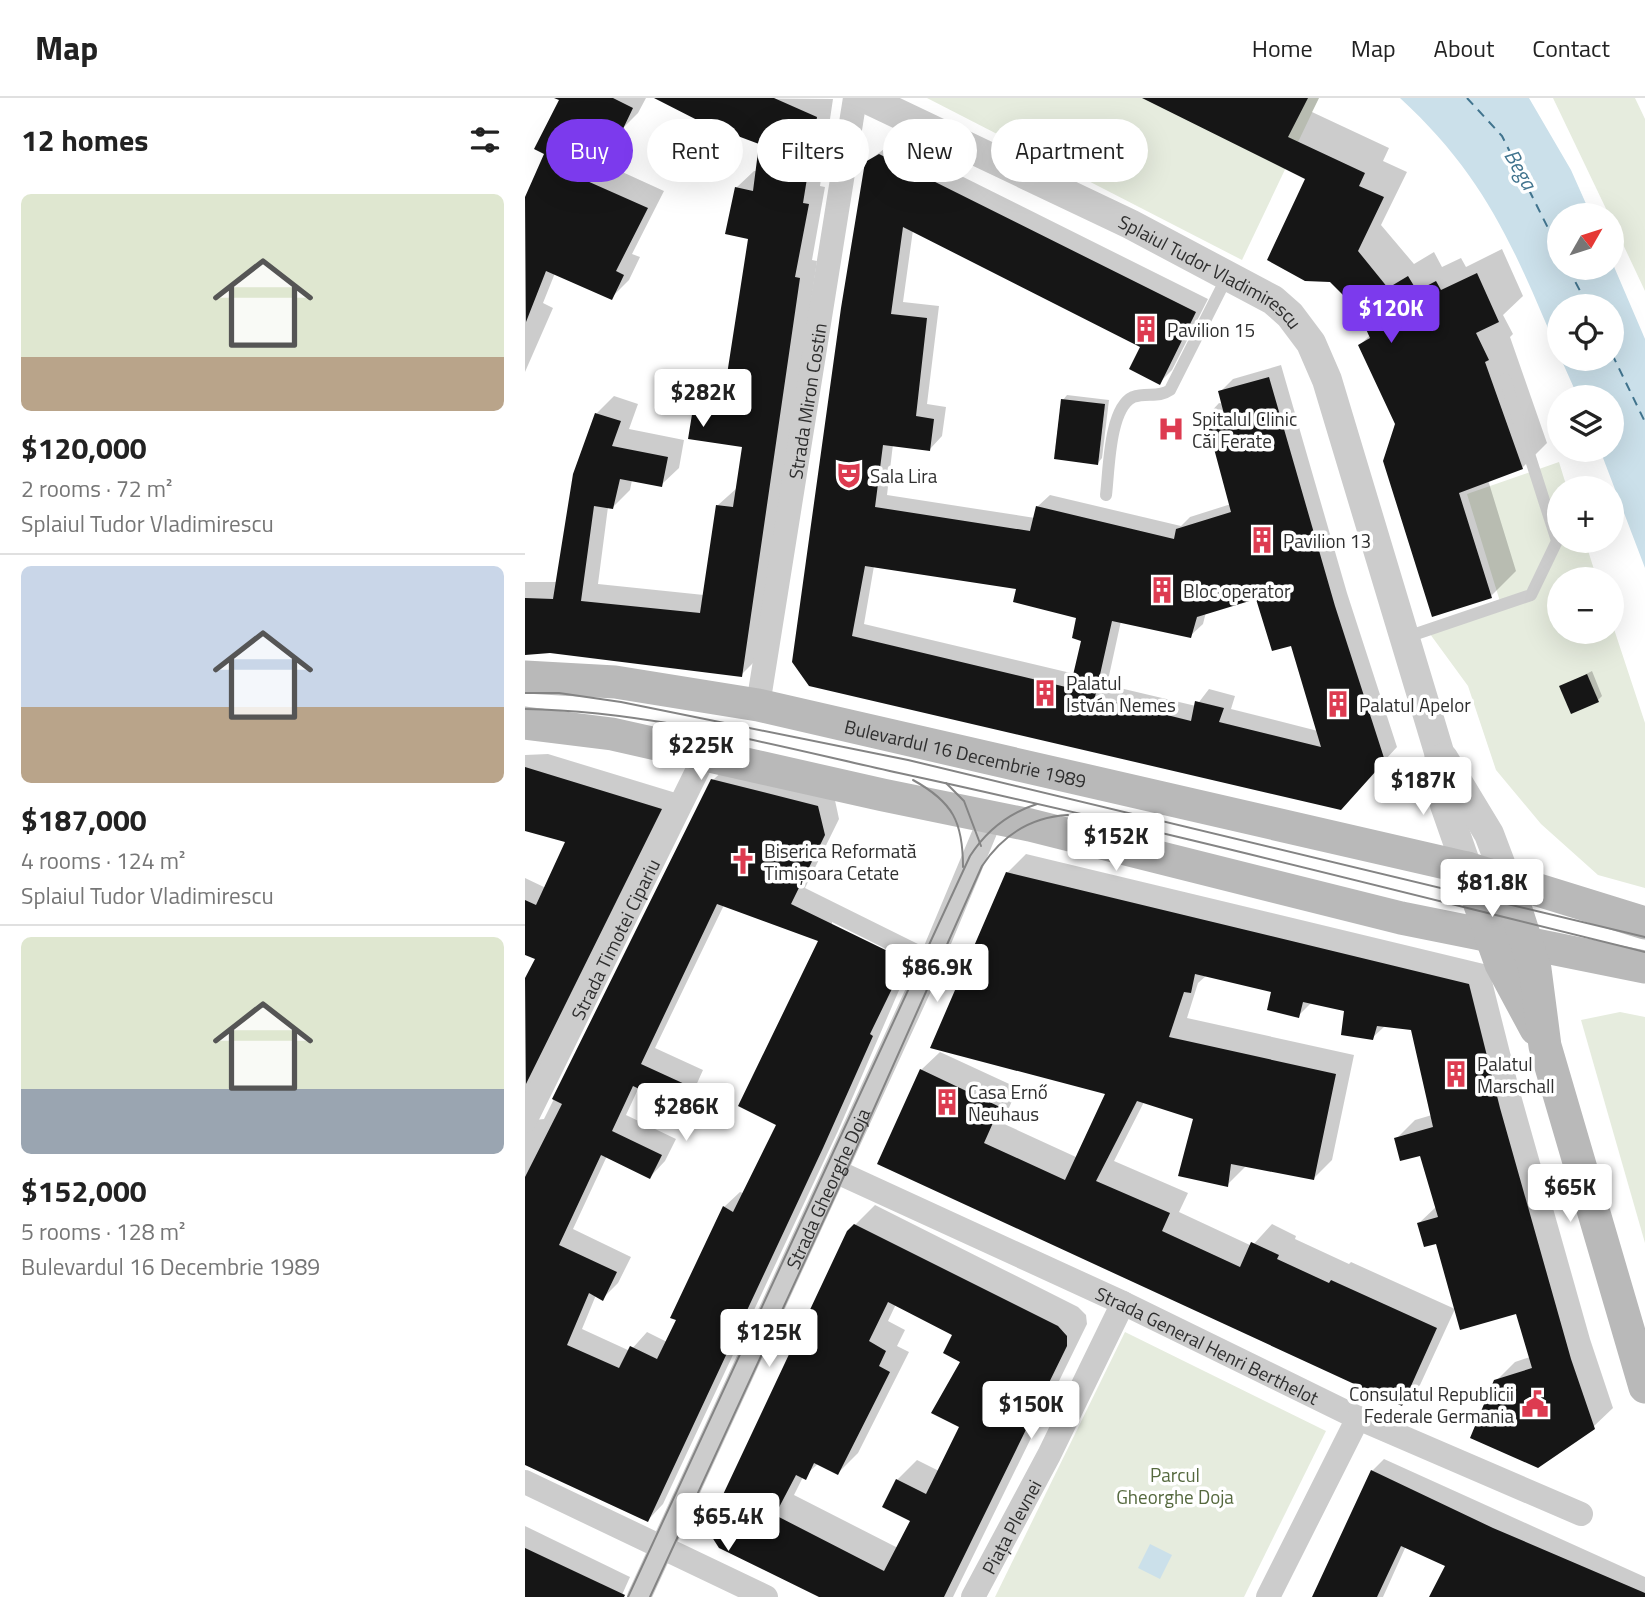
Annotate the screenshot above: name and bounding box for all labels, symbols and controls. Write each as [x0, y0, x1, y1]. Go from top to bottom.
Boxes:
text: Map [35, 23, 98, 73]
text: Home [1252, 30, 1313, 66]
text: Map [1351, 30, 1396, 66]
text: About [1434, 30, 1494, 66]
text: Contact [1532, 30, 1610, 66]
text: 12 homes [21, 117, 148, 163]
chip: Buy [546, 119, 633, 182]
chip: Rent [647, 119, 743, 182]
chip: Filters [757, 119, 869, 182]
chip: New [883, 119, 977, 182]
chip: Apartment [991, 119, 1148, 182]
icon: filters [466, 121, 504, 159]
water label: Bega [1497, 143, 1546, 197]
north arrow [1547, 203, 1624, 280]
map controls [1547, 203, 1624, 644]
street label: Splaiul Tudor Vladimirescu [1114, 206, 1310, 334]
icon: home [200, 240, 326, 366]
pin: $120K [1342, 286, 1440, 345]
text: $120K [1358, 290, 1424, 325]
button: locate [1547, 294, 1624, 371]
building icon: Pavilion 15 [1131, 314, 1161, 344]
place label: Pavilion 15 [1167, 315, 1255, 344]
street label: Strada Miron Costin [780, 321, 833, 481]
pin: $282K [654, 370, 752, 429]
text: $282K [670, 374, 736, 409]
button: layers [1547, 385, 1624, 462]
place label: Spitalul Clinic Căi Ferate [1192, 404, 1297, 455]
hospital icon: Spitalul Clinic Căi Ferate [1156, 414, 1186, 444]
text: $120,000 [21, 425, 147, 471]
theatre icon: Sala Lira [834, 460, 864, 490]
place label: Sala Lira [870, 461, 938, 490]
text: 2 rooms · 72 m² [21, 471, 172, 506]
button: + [1547, 476, 1624, 553]
text: Splaiul Tudor Vladimirescu [21, 506, 274, 541]
building icon: Pavilion 13 [1247, 525, 1277, 555]
place label: Pavilion 13 [1283, 526, 1371, 555]
button: − [1547, 567, 1624, 644]
building icon: Bloc operator [1147, 575, 1177, 605]
place label: Bloc operator [1183, 576, 1291, 605]
icon: home [200, 612, 326, 738]
place label: Palatul István Nemes [1066, 668, 1176, 719]
building icon: Palatul István Nemes [1030, 678, 1060, 708]
building icon: Palatul Apelor [1323, 689, 1353, 719]
place label: Palatul Apelor [1359, 690, 1471, 719]
street label: Bulevardul 16 Decembrie 1989 [842, 711, 1089, 795]
pin: $225K [652, 722, 750, 782]
text: $225K [668, 727, 734, 762]
pin: $187K [1374, 758, 1472, 817]
text: $187K [1390, 762, 1456, 797]
text: $187,000 [21, 797, 147, 843]
pin: $152K [1067, 814, 1165, 873]
text: $152K [1083, 818, 1149, 853]
place label: Biserica Reformată Timișoara Cetate [764, 836, 917, 887]
text: 4 rooms · 124 m² [21, 843, 185, 878]
church icon: Biserica Reformată Timișoara Cetate [728, 846, 758, 876]
street label: Strada Timotei Cipariu [563, 853, 666, 1024]
pin: $81.8K [1435, 860, 1549, 919]
text: $81.8K [1456, 864, 1528, 899]
text: Splaiul Tudor Vladimirescu [21, 878, 274, 913]
pin: $86.9K [880, 944, 994, 1004]
text: $86.9K [901, 949, 973, 984]
icon: home [200, 983, 326, 1109]
place label: Palatul Marschall [1477, 1049, 1555, 1100]
building icon: Palatul Marschall [1441, 1059, 1471, 1089]
place label: Casa Ernő Neuhaus [968, 1077, 1048, 1128]
pin: $286K [637, 1084, 735, 1143]
building icon: Casa Ernő Neuhaus [932, 1087, 962, 1117]
text: $286K [653, 1088, 719, 1123]
street label: Strada Gheorghe Doja [777, 1102, 877, 1274]
pin: $65K [1529, 1164, 1611, 1224]
text: $152,000 [21, 1168, 147, 1214]
text: $65K [1544, 1169, 1596, 1204]
text: 5 rooms · 128 m² [21, 1214, 185, 1249]
text: Bulevardul 16 Decembrie 1989 [21, 1249, 320, 1284]
street label: Strada General Henri Berthelot [1091, 1278, 1325, 1412]
pin: $125K [720, 1310, 818, 1369]
text: $125K [736, 1314, 802, 1349]
place label: Consulatul Republicii Federale Germania [1349, 1379, 1514, 1430]
pin: $150K [982, 1382, 1080, 1441]
text: $150K [998, 1386, 1064, 1421]
public building icon: Consulatul Republicii Federale Germania [1520, 1389, 1550, 1419]
park label: Parcul Gheorghe Doja [1116, 1460, 1234, 1511]
street label: Piața Plevnei [974, 1474, 1048, 1579]
pin: $65.4K [671, 1494, 785, 1553]
text: $65.4K [692, 1498, 764, 1533]

